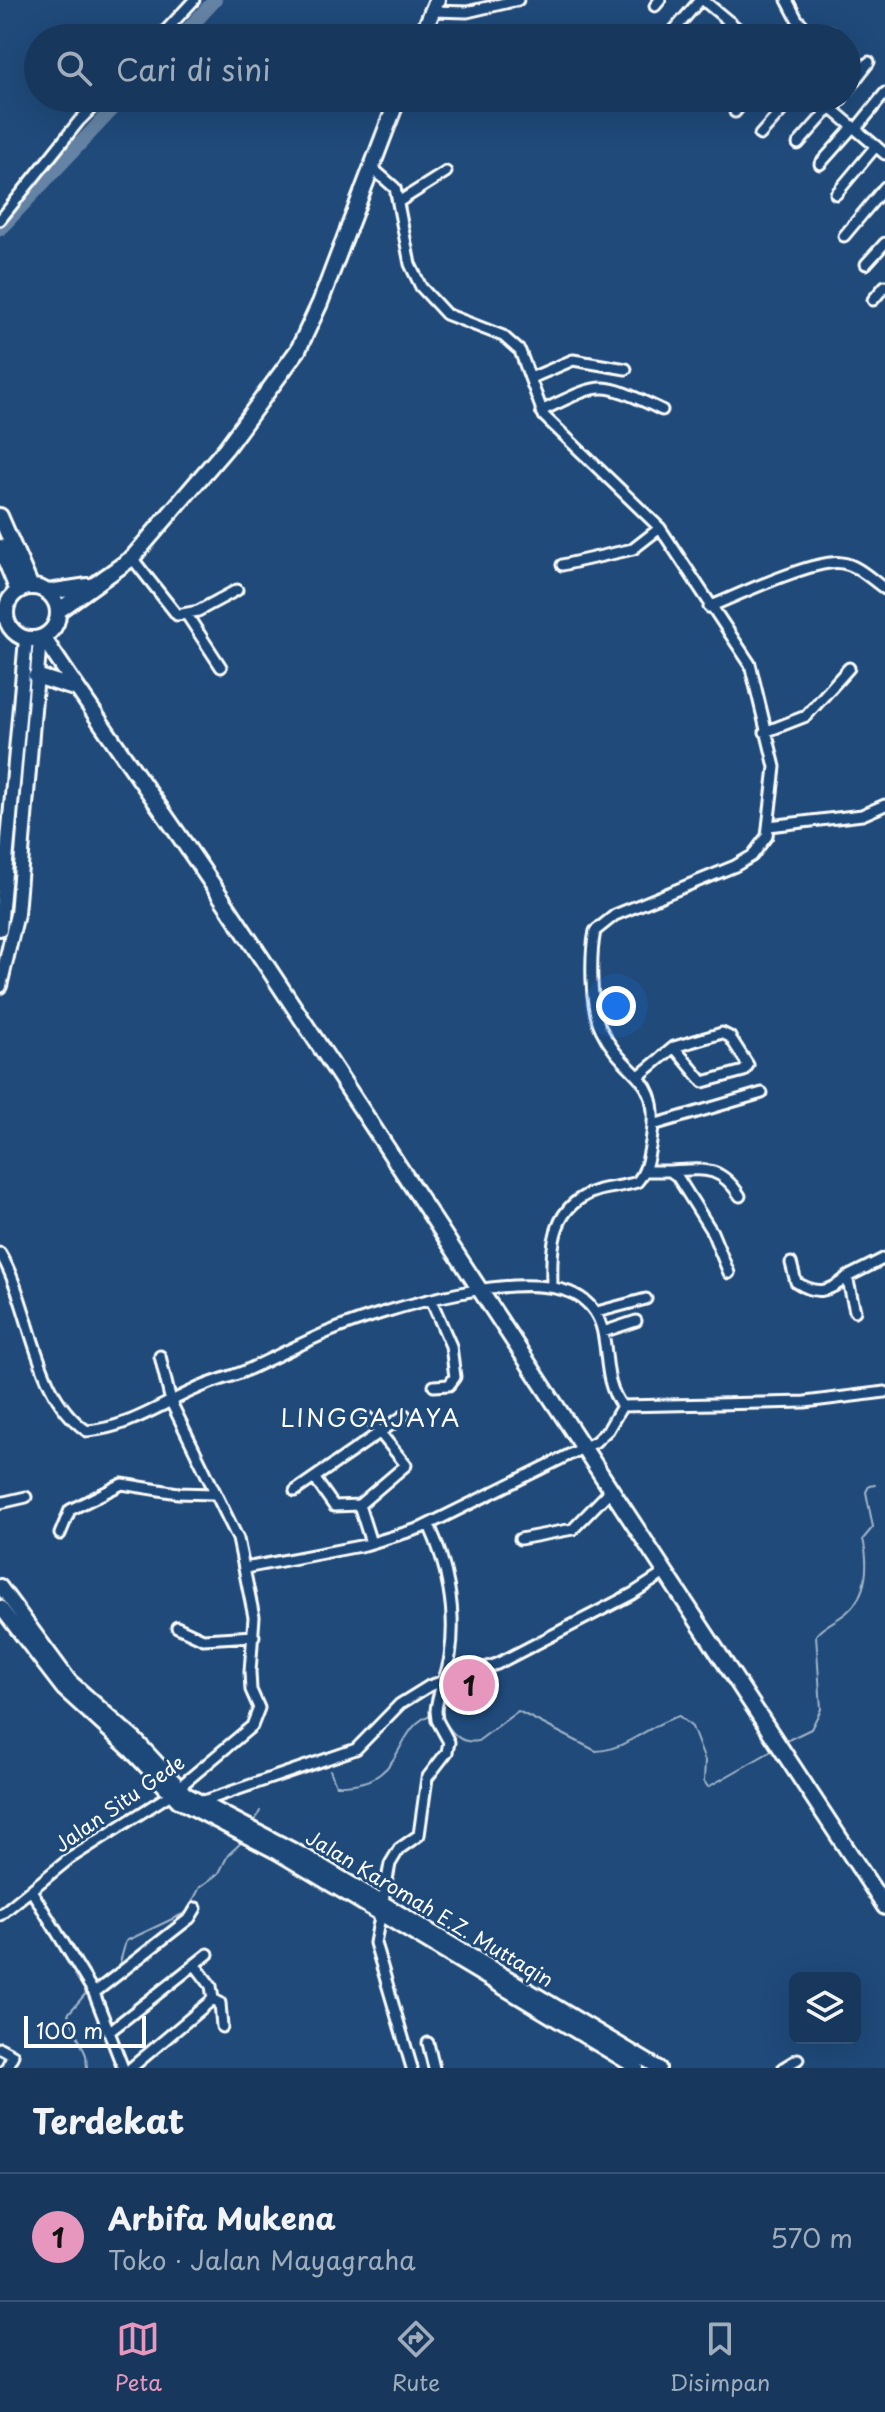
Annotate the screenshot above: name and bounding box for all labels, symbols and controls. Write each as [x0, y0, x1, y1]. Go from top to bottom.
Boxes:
search box [24, 24, 861, 112]
icon: search [52, 46, 96, 90]
text: Cari di sini [116, 46, 271, 91]
your location [596, 986, 636, 1026]
district label: LINGGAJAYA [281, 1399, 461, 1435]
pin: 1 [443, 1655, 495, 1715]
street label: Jalan Situ Gede [48, 1747, 190, 1859]
street label: Jalan Karomah E.Z. Muttaqin [301, 1822, 559, 1994]
map controls [789, 1972, 861, 2044]
button: layers [789, 1972, 861, 2044]
scale bar [24, 2012, 146, 2048]
text: 100 m [36, 2013, 103, 2046]
text: Terdekat [32, 2094, 184, 2146]
text: Arbifa Mukena [108, 2195, 336, 2240]
text: 1 [52, 2218, 64, 2257]
text: 570 m [770, 2218, 853, 2257]
text: Toko · Jalan Mayagraha [108, 2240, 416, 2279]
tab: Peta [115, 2317, 162, 2398]
tab: Rute [392, 2317, 440, 2398]
tab: Disimpan [670, 2317, 770, 2398]

